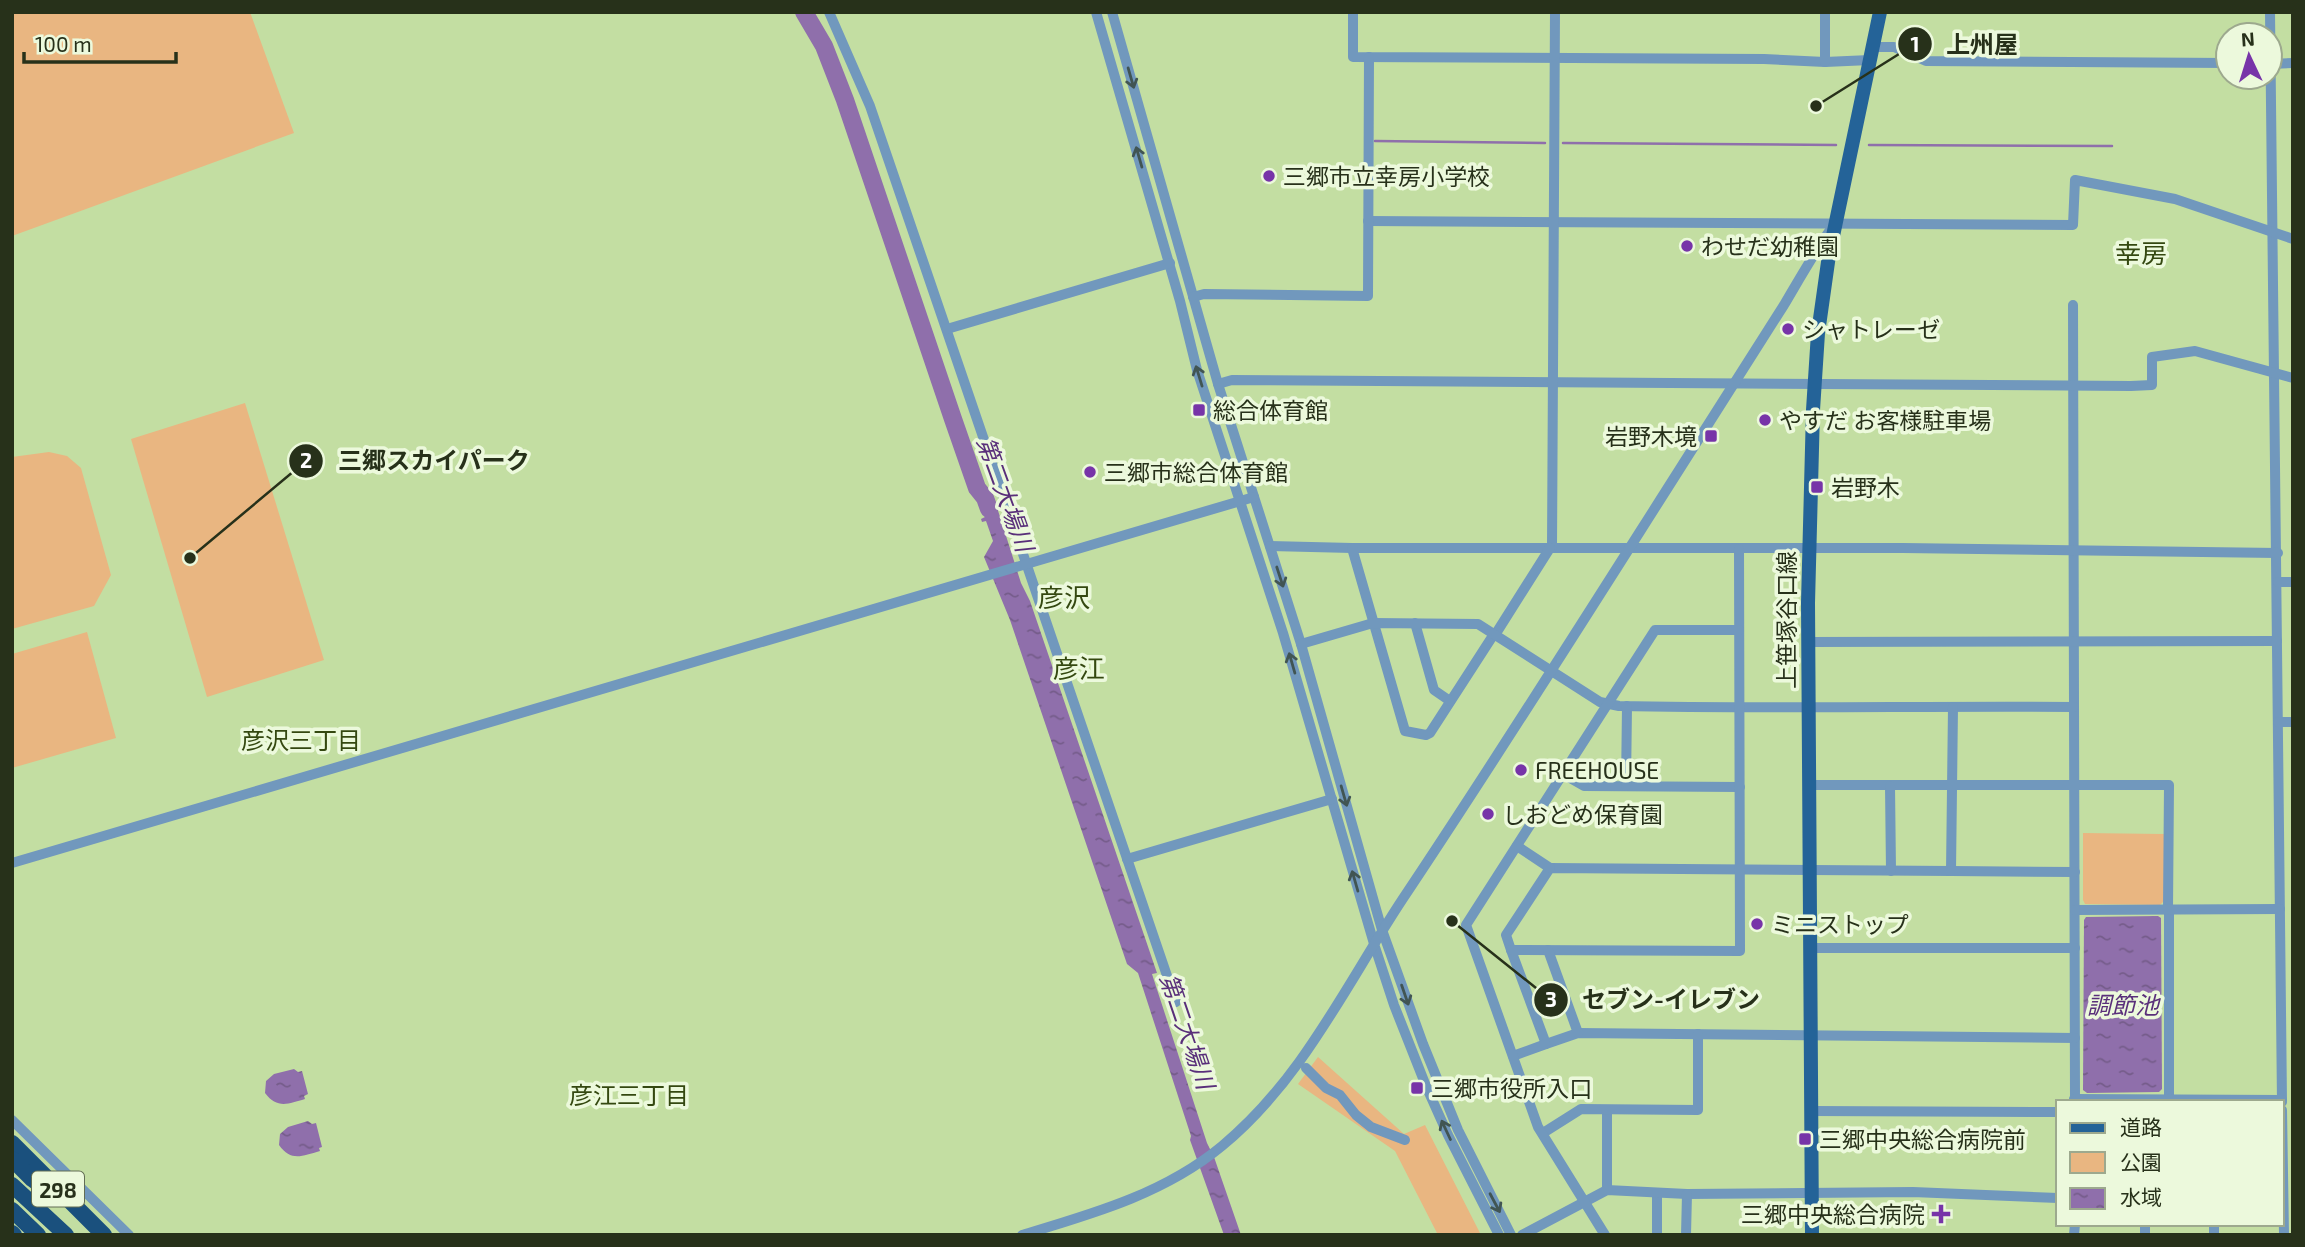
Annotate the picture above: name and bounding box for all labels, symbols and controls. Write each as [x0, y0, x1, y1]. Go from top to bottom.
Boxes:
scale bar [24, 21, 177, 65]
north arrow [2214, 21, 2284, 91]
callout: 上州屋 [1897, 22, 2032, 67]
text: N [2240, 27, 2255, 50]
text: 上州屋 [1946, 29, 2018, 58]
text: 100 m [35, 31, 92, 56]
text: 1 [1910, 31, 1920, 56]
one-way arrow [1125, 67, 1138, 89]
one-way arrow [1131, 146, 1144, 168]
place label: 三郷市立幸房小学校 [1283, 162, 1490, 190]
marker: 三郷市立幸房小学校 [1261, 168, 1277, 184]
place label: わせだ幼稚園 [1701, 232, 1839, 260]
district label: 幸房 [2115, 237, 2167, 268]
marker: わせだ幼稚園 [1679, 238, 1695, 254]
place label: シャトレーゼ [1802, 315, 1940, 343]
marker: シャトレーゼ [1780, 321, 1796, 337]
one-way arrow [1192, 366, 1205, 388]
place label: 総合体育館 [1213, 396, 1328, 424]
marker: 総合体育館 [1191, 402, 1207, 418]
place label: やすだ お客様駐車場 [1779, 406, 1991, 434]
marker: やすだ お客様駐車場 [1757, 412, 1773, 428]
place label: 岩野木境 [1605, 422, 1697, 450]
marker: 岩野木境 [1703, 428, 1719, 444]
water label: 第二大場川 [972, 433, 1041, 558]
callout: 三郷スカイパーク [289, 438, 544, 483]
text: 三郷スカイパーク [338, 445, 530, 474]
text: 2 [300, 447, 312, 472]
place label: 三郷市総合体育館 [1104, 458, 1288, 486]
marker: 三郷市総合体育館 [1082, 464, 1098, 480]
place label: 岩野木 [1831, 473, 1900, 501]
marker: 岩野木 [1809, 479, 1825, 495]
street label: 上笹塚谷口線 [1772, 551, 1800, 689]
one-way arrow [1275, 566, 1288, 588]
district label: 彦沢 [1038, 581, 1090, 612]
district label: 彦江 [1053, 652, 1105, 683]
one-way arrow [1284, 652, 1297, 674]
district label: 彦沢三丁目 [241, 725, 361, 754]
place label: FREEHOUSE [1535, 756, 1659, 784]
marker: FREEHOUSE [1513, 762, 1529, 778]
one-way arrow [1338, 784, 1351, 807]
place label: しおどめ保育園 [1502, 800, 1663, 828]
marker: しおどめ保育園 [1480, 806, 1496, 822]
one-way arrow [1348, 870, 1361, 892]
place label: ミニストップ [1771, 910, 1909, 938]
marker: ミニストップ [1749, 916, 1765, 932]
water label: 第二大場川 [1155, 970, 1222, 1095]
callout: セブン-イレブン [1533, 978, 1774, 1023]
one-way arrow [1399, 983, 1412, 1005]
text: セブン-イレブン [1582, 984, 1760, 1013]
text: 3 [1545, 986, 1557, 1011]
water label: 調節池 [2087, 990, 2161, 1019]
place label: 三郷市役所入口 [1431, 1074, 1592, 1102]
district label: 彦江三丁目 [569, 1080, 689, 1109]
marker: 三郷市役所入口 [1409, 1080, 1425, 1096]
legend [2056, 1100, 2284, 1226]
text: 道路 [2120, 1114, 2162, 1139]
one-way arrow [1439, 1120, 1452, 1141]
place label: 三郷中央総合病院前 [1819, 1125, 2026, 1153]
marker: 三郷中央総合病院前 [1797, 1131, 1813, 1147]
text: 公園 [2120, 1149, 2162, 1174]
road number: 298 [32, 1172, 84, 1206]
text: 水域 [2120, 1184, 2162, 1209]
one-way arrow [1489, 1192, 1502, 1213]
place label: 三郷中央総合病院 [1741, 1200, 1925, 1228]
marker: 三郷中央総合病院 [1931, 1204, 1951, 1224]

